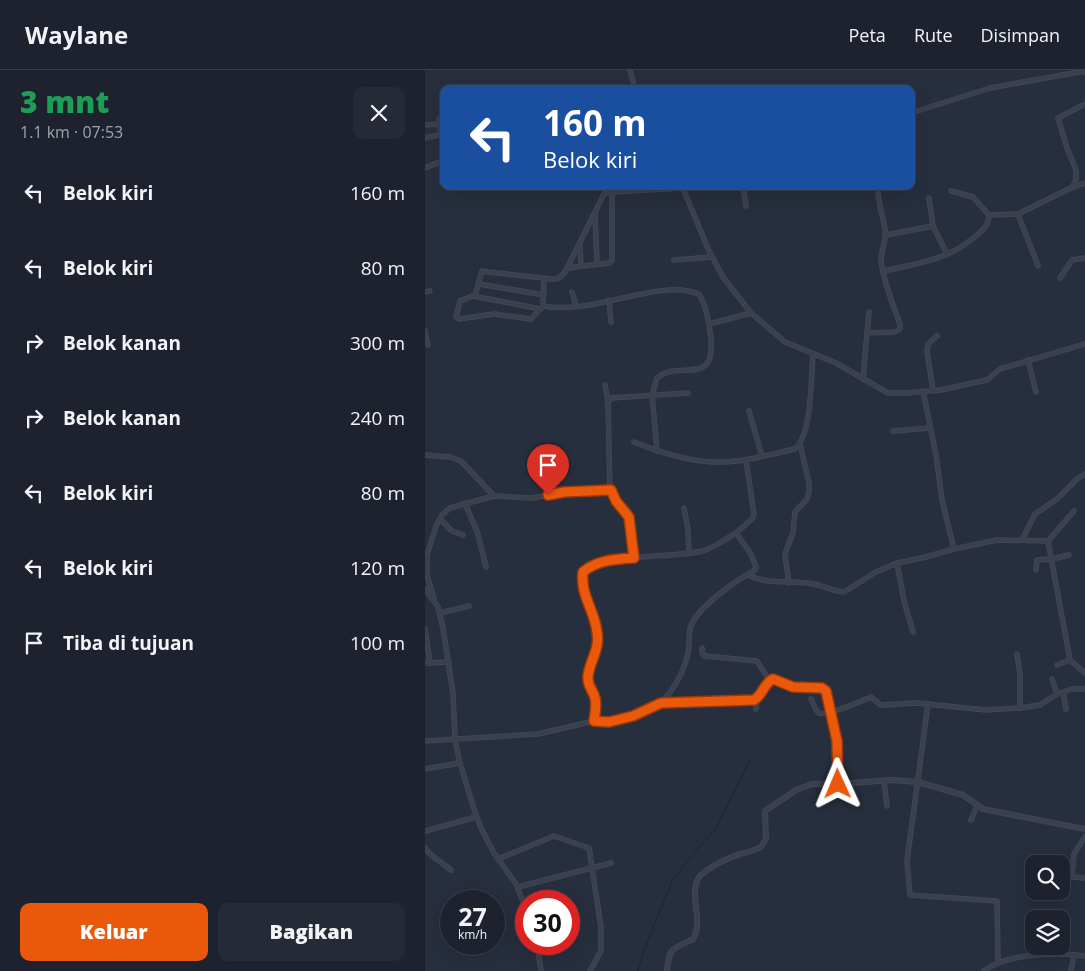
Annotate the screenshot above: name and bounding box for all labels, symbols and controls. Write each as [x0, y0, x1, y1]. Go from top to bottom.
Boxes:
text: Waylane [25, 18, 128, 51]
text: Peta [849, 23, 886, 47]
text: Rute [914, 23, 953, 47]
text: Disimpan [981, 23, 1060, 47]
text: 3 mnt [20, 81, 109, 122]
button: close [353, 87, 405, 139]
text: 160 m [543, 99, 647, 146]
icon: left [460, 105, 525, 170]
text: 1.1 km · 07:53 [20, 121, 123, 143]
text: Belok kiri [543, 144, 637, 174]
icon: left [20, 179, 48, 207]
text: Belok kiri [63, 180, 153, 206]
text: 160 m [350, 180, 405, 206]
icon: left [20, 254, 48, 282]
text: Belok kiri [63, 255, 153, 281]
text: 80 m [361, 255, 405, 281]
icon: right [20, 329, 48, 357]
text: Belok kanan [63, 330, 181, 356]
text: 300 m [350, 330, 405, 356]
icon: right [20, 404, 48, 432]
text: Belok kanan [63, 405, 181, 431]
text: 240 m [350, 405, 405, 431]
pin [527, 444, 569, 495]
icon: arrive [534, 451, 562, 479]
icon: left [20, 479, 48, 507]
text: Belok kiri [63, 480, 153, 506]
text: 80 m [361, 480, 405, 506]
icon: left [20, 554, 48, 582]
text: Belok kiri [63, 555, 153, 581]
text: 120 m [350, 555, 405, 581]
icon: arrive [20, 629, 48, 657]
text: Tiba di tujuan [63, 630, 194, 656]
text: 100 m [350, 630, 405, 656]
position arrow [811, 757, 863, 809]
map controls [1025, 855, 1070, 955]
button: search [1025, 855, 1070, 900]
speed limit sign: 30 [515, 890, 580, 955]
text: 27 [458, 899, 487, 933]
button: Keluar [20, 903, 208, 961]
button: Bagikan [218, 903, 405, 961]
button: layers [1025, 910, 1070, 955]
text: km/h [458, 926, 487, 943]

